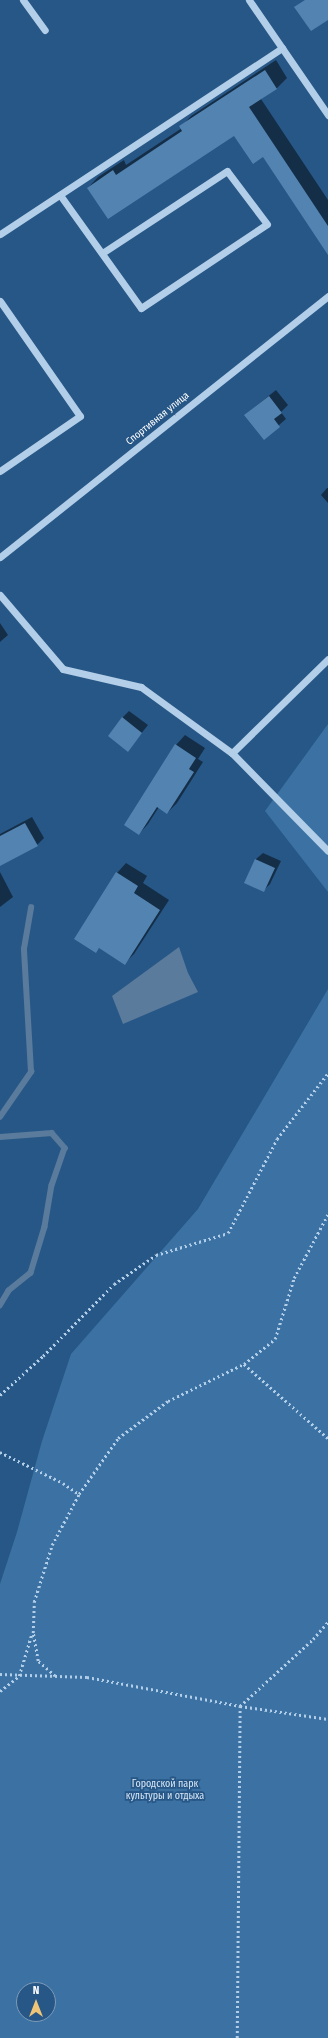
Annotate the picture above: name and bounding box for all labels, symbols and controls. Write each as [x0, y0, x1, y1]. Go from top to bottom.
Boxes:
street label: Спортивная улица [124, 390, 192, 448]
park label: Городской парк культуры и отдыха [126, 1778, 204, 1802]
north arrow [16, 1982, 56, 2022]
text: N [33, 1984, 39, 1997]

